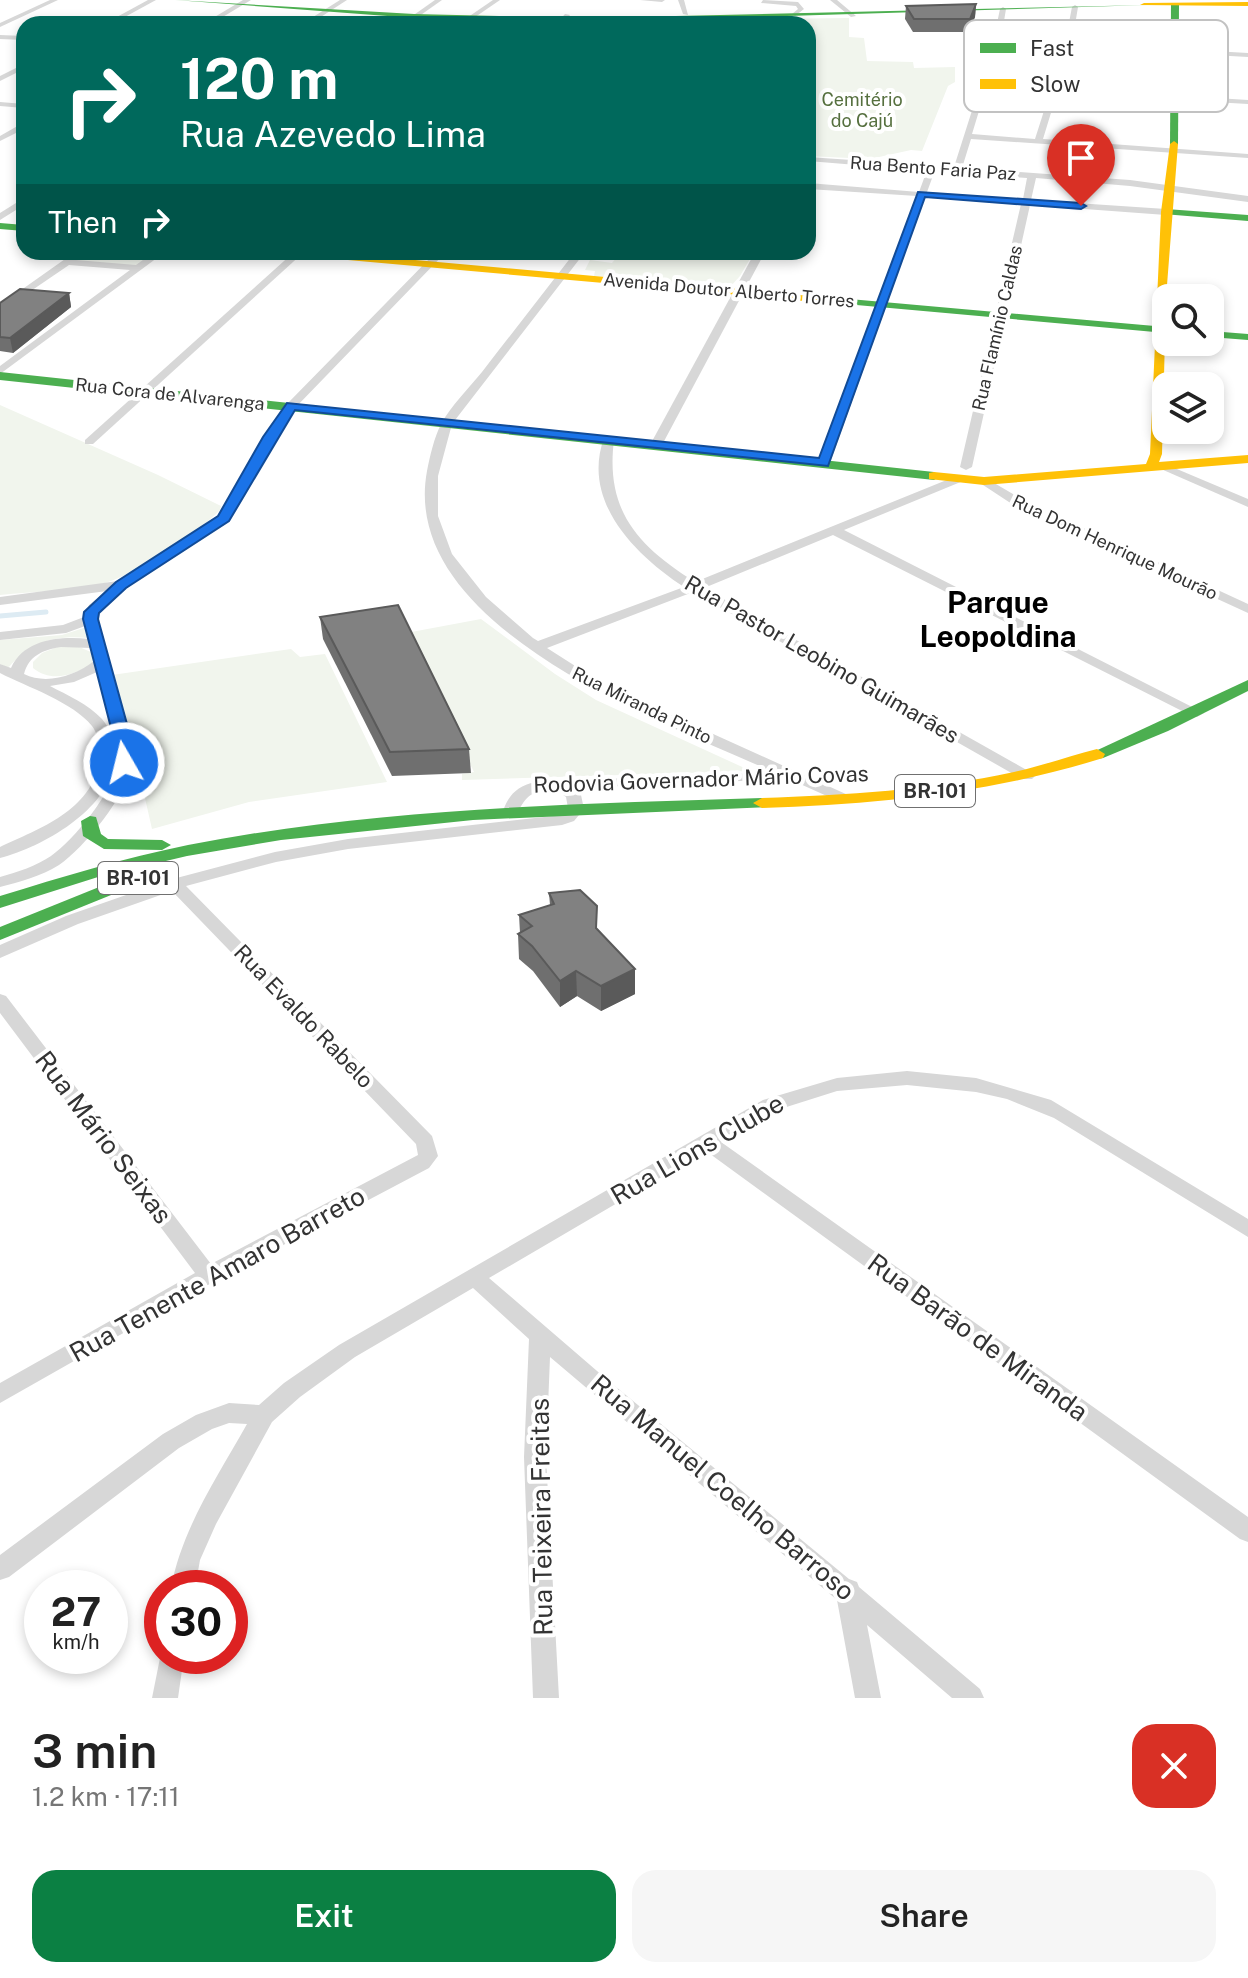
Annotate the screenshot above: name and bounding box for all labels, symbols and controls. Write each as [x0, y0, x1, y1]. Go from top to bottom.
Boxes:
legend [964, 20, 1228, 112]
text: Fast [1030, 35, 1074, 61]
text: 120 m [180, 46, 338, 112]
icon: right [48, 48, 152, 152]
text: Slow [1030, 71, 1080, 97]
park label: Cemitério do Cajú [821, 89, 903, 131]
text: Rua Azevedo Lima [180, 113, 486, 155]
pin [1047, 124, 1115, 206]
icon: arrive [1059, 136, 1103, 180]
street label: Rua Bento Faria Paz [849, 152, 1017, 184]
icon: right [133, 200, 177, 244]
text: Then [48, 204, 117, 240]
street label: Rua Flamínio Caldas [968, 243, 1026, 413]
street label: Avenida Doutor Alberto Torres [603, 269, 855, 311]
map controls [1152, 284, 1224, 444]
button: search [1152, 284, 1224, 356]
button: layers [1152, 372, 1224, 444]
street label: Rua Cora de Alvarenga [74, 374, 266, 414]
street label: Rua Dom Henrique Mourão [1009, 490, 1221, 604]
street label: Rua Pastor Leobino Guimarães [680, 570, 964, 748]
district label: Parque Leopoldina [919, 584, 1077, 654]
street label: Rua Miranda Pinto [569, 662, 715, 748]
position arrow [82, 721, 166, 805]
street label: Rodovia Governador Mário Covas [533, 760, 869, 798]
road number: BR-101 [895, 775, 975, 807]
road number: BR-101 [98, 862, 178, 894]
street label: Rua Evaldo Rabelo [229, 939, 379, 1093]
street label: Rua Mário Seixas [29, 1045, 179, 1229]
street label: Rua Lions Clube [605, 1087, 789, 1211]
street label: Rua Tenente Amaro Barreto [64, 1180, 370, 1368]
street label: Rua Barão de Miranda [862, 1247, 1094, 1427]
street label: Rua Manuel Coelho Barroso [585, 1368, 861, 1606]
street label: Rua Teixeira Freitas [523, 1398, 559, 1636]
speed limit sign: 30 [144, 1570, 248, 1674]
text: 27 [51, 1588, 101, 1635]
text: km/h [52, 1630, 100, 1654]
text: 3 min [32, 1722, 157, 1779]
button: close [1132, 1724, 1216, 1808]
text: 1.2 km · 17:11 [32, 1781, 180, 1812]
button: Exit [32, 1870, 616, 1962]
button: Share [632, 1870, 1216, 1962]

